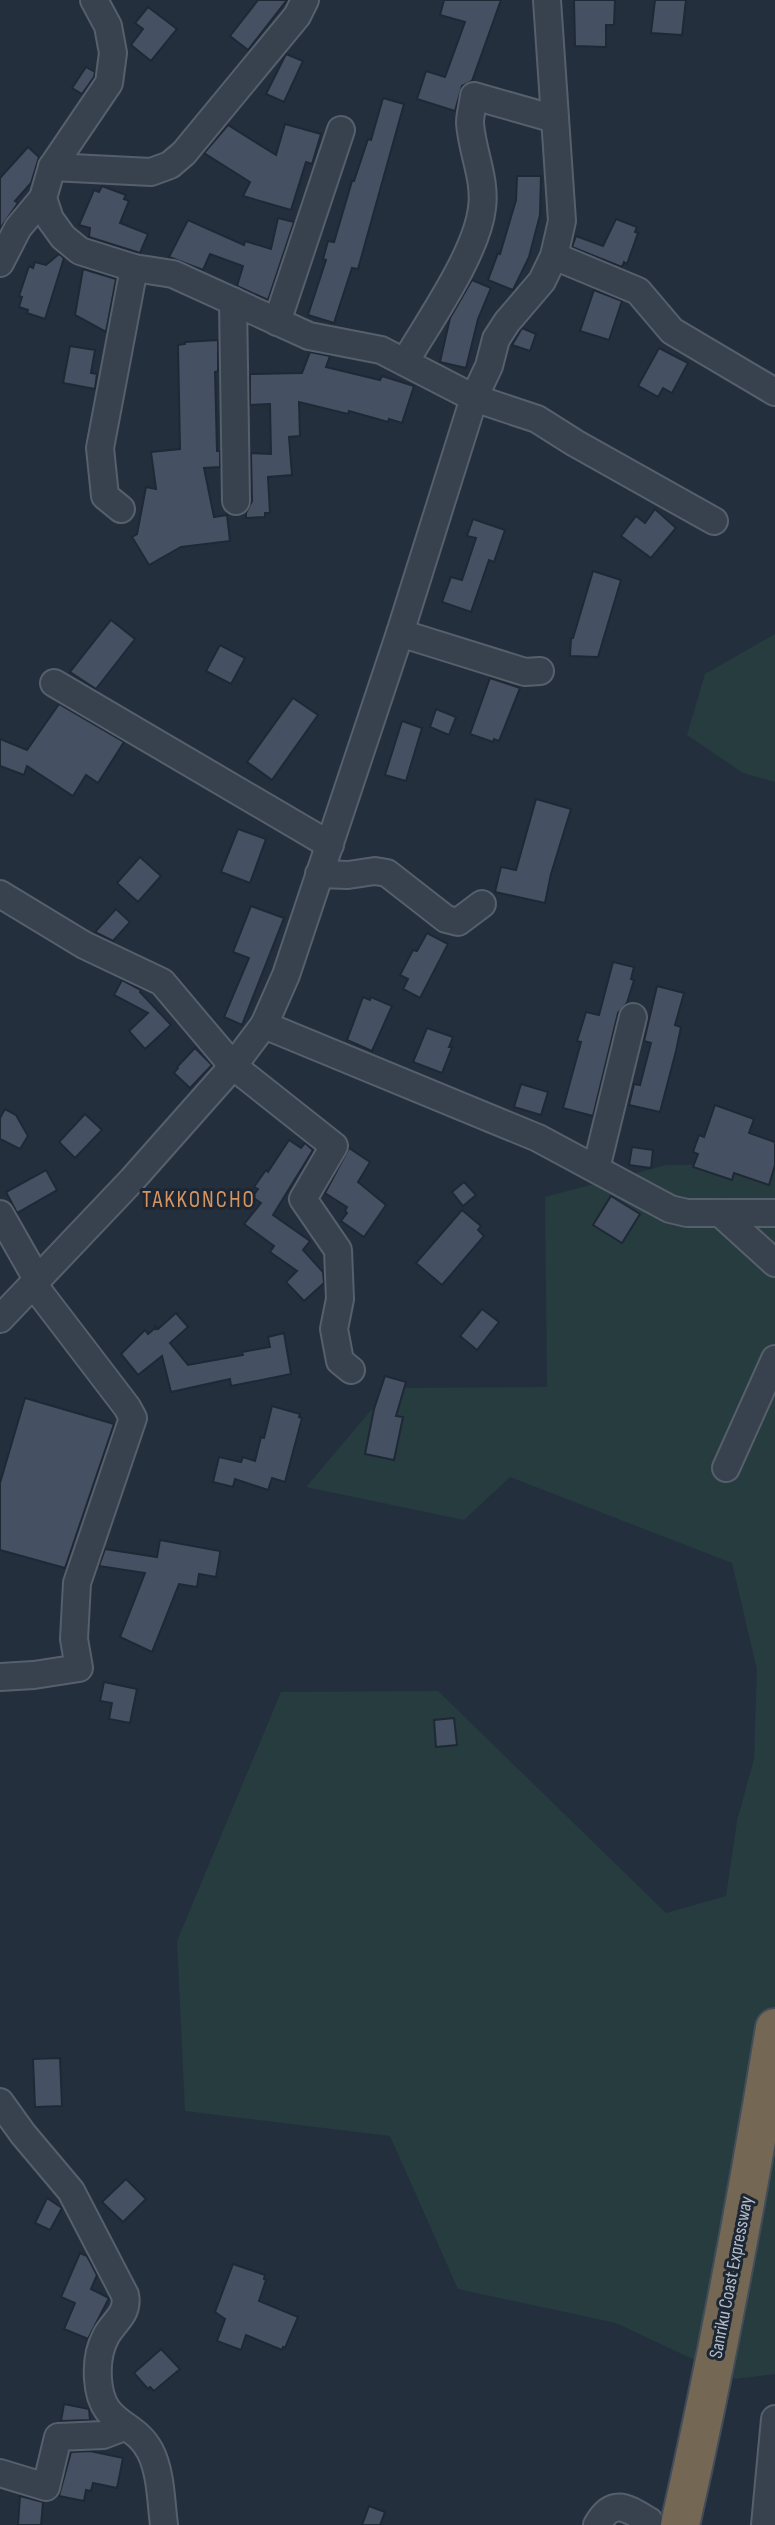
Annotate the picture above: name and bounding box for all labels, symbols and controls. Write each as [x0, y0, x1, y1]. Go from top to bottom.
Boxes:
district label: TAKKONCHO [142, 1186, 256, 1214]
street label: Sanriku Coast Expressway [704, 2194, 759, 2360]

